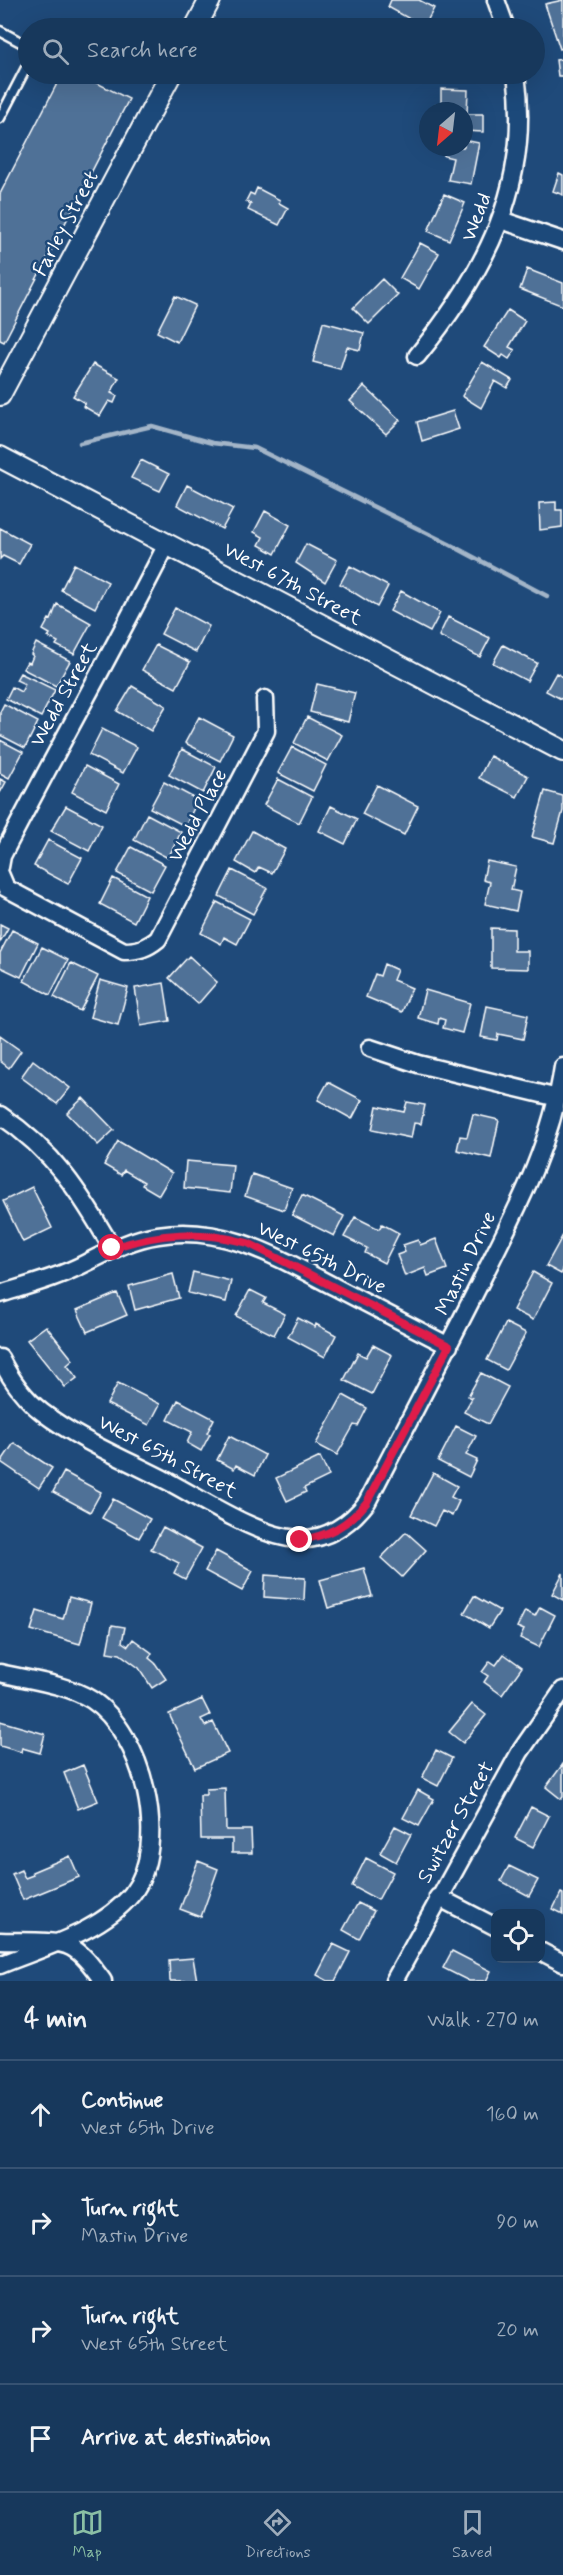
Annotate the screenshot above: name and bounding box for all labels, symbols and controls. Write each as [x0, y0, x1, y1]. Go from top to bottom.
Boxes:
search box [18, 18, 545, 84]
icon: search [39, 35, 72, 68]
text: Search here [87, 37, 198, 65]
north arrow [419, 102, 473, 156]
street label: Farley Street [26, 165, 106, 281]
street label: Wedd [455, 189, 499, 246]
street label: West 67th Street [218, 535, 367, 633]
street label: Wedd Street [24, 636, 105, 752]
street label: Wedd Place [162, 764, 234, 867]
street label: Mastin Drive [429, 1207, 503, 1320]
street label: West 65th Drive [252, 1215, 391, 1301]
route start [98, 1234, 124, 1260]
street label: West 65th Street [93, 1408, 243, 1506]
route end [286, 1526, 312, 1552]
street label: Switzer Street [411, 1756, 501, 1888]
map controls [491, 1909, 545, 1963]
button: locate [491, 1909, 545, 1963]
text: 4 min [24, 2003, 87, 2037]
text: Walk · 270 m [427, 2007, 539, 2034]
text: Continue [81, 2087, 163, 2115]
icon: ahead [24, 2098, 57, 2131]
text: 160 m [486, 2101, 539, 2128]
text: West 65th Drive [81, 2115, 215, 2142]
text: Turn right [81, 2195, 179, 2223]
icon: right [24, 2206, 57, 2239]
text: 90 m [496, 2209, 539, 2236]
text: Mastin Drive [81, 2223, 188, 2250]
text: Turn right [81, 2303, 179, 2331]
icon: right [24, 2314, 57, 2347]
text: 20 m [496, 2317, 539, 2344]
text: West 65th Street [81, 2331, 228, 2358]
icon: arrive [24, 2422, 57, 2455]
text: Arrive at destination [81, 2424, 271, 2452]
tab: Map [71, 2506, 104, 2563]
tab: Directions [245, 2506, 311, 2563]
tab: Saved [452, 2506, 492, 2563]

